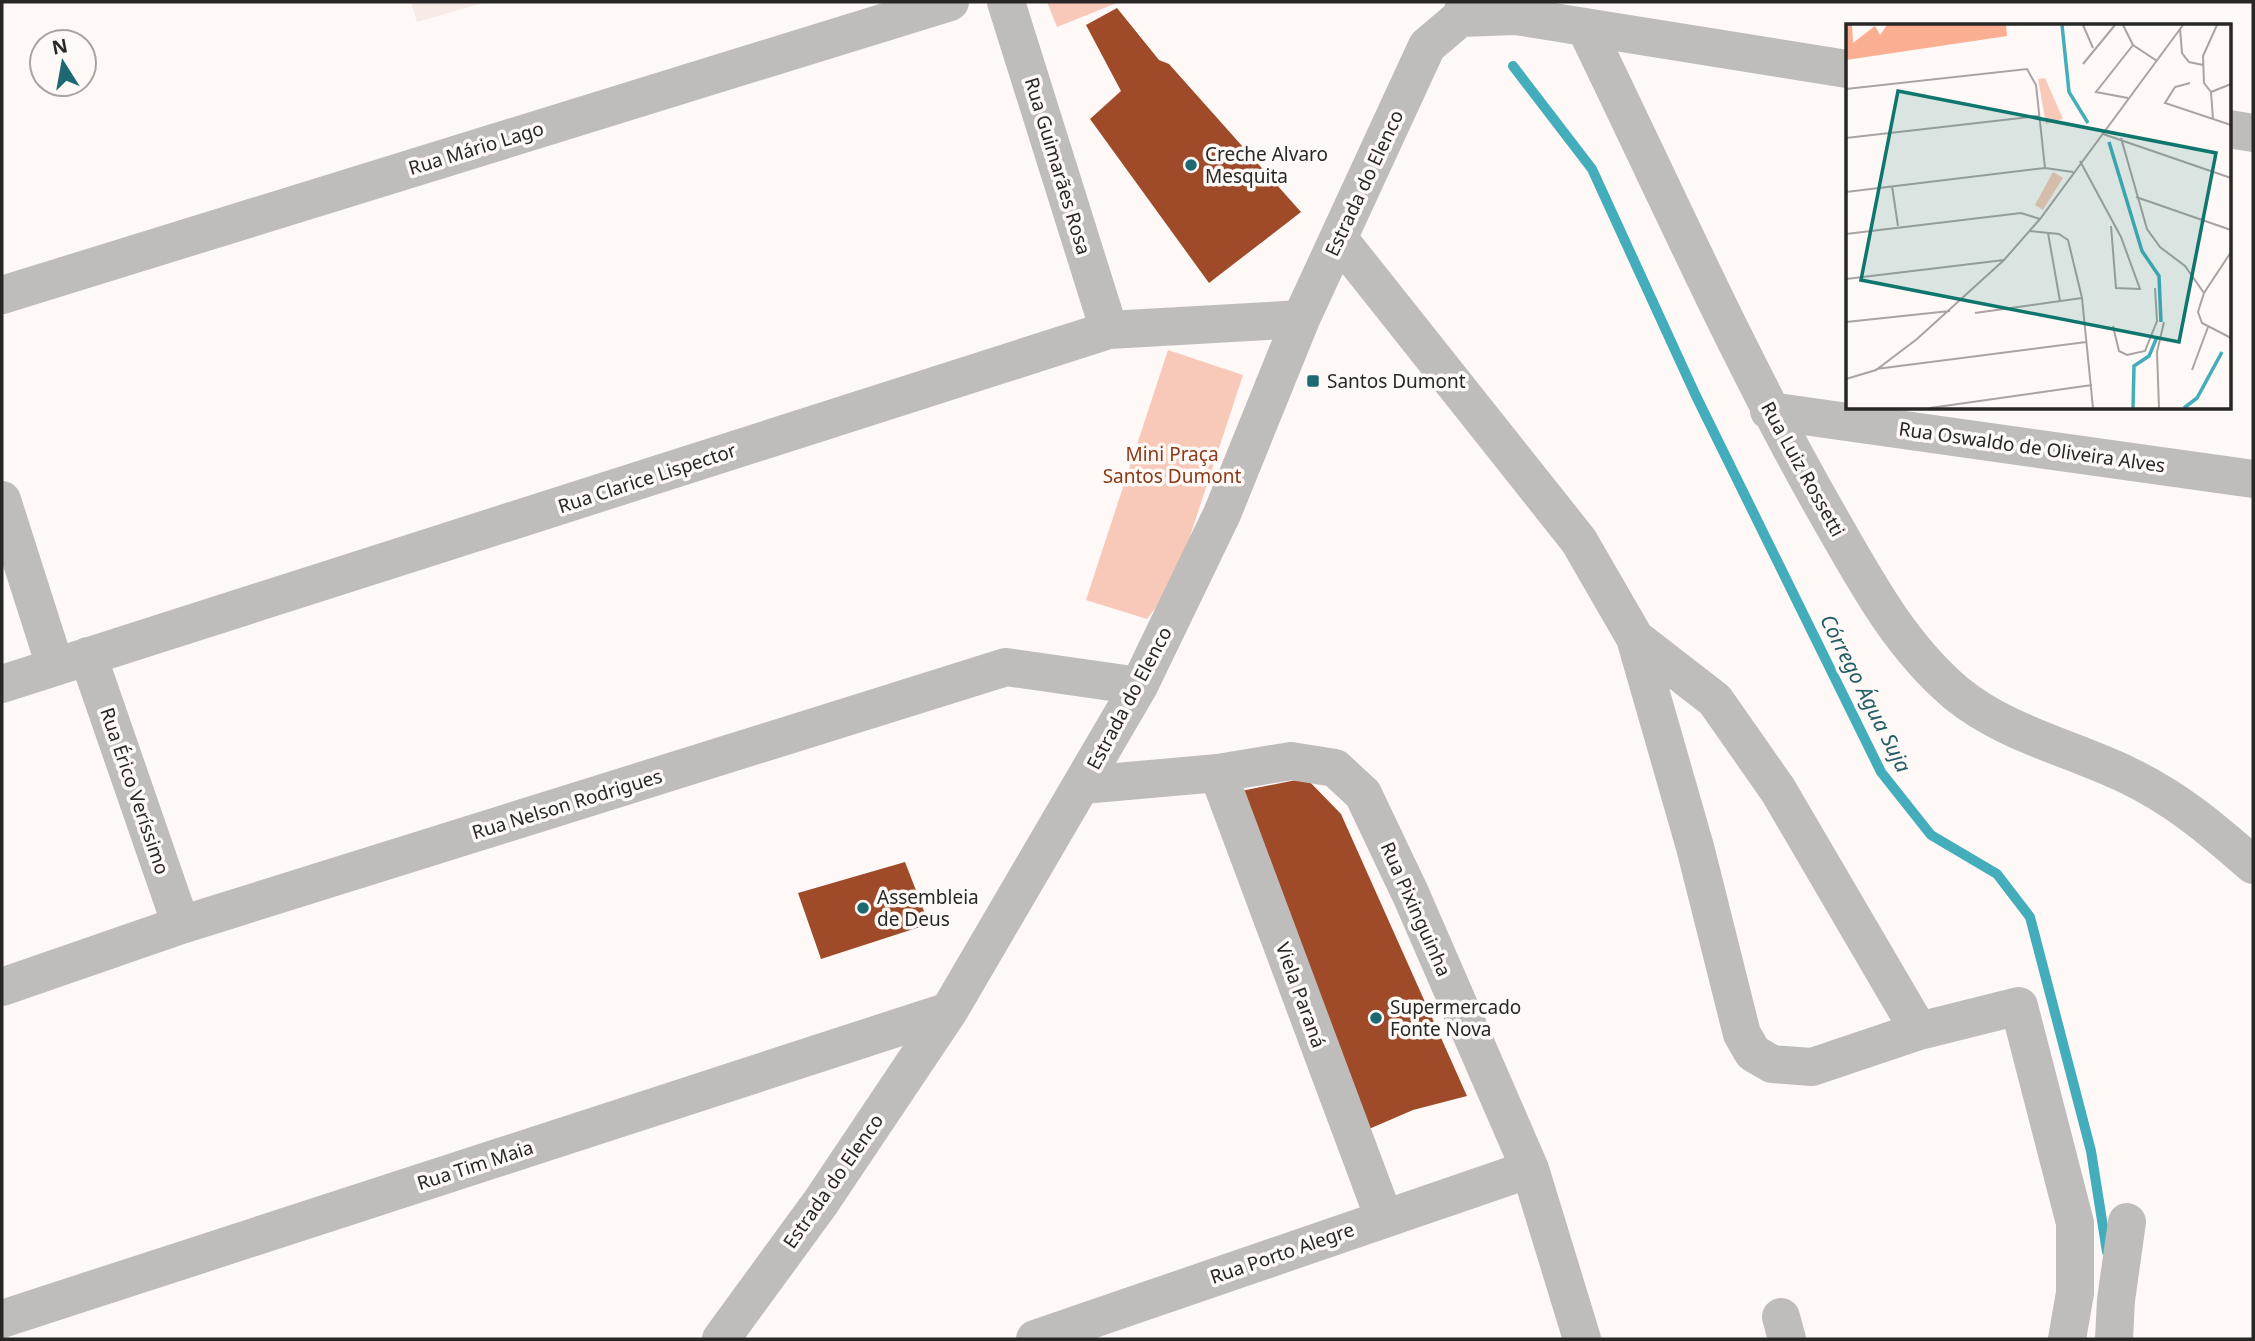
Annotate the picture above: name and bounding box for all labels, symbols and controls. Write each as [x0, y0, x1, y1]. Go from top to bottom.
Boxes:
inset map [1846, 24, 2230, 410]
north arrow [28, 28, 98, 98]
text: N [50, 32, 70, 61]
street label: Rua Guimarães Rosa [1019, 74, 1097, 258]
street label: Estrada do Elenco [1319, 106, 1409, 260]
street label: Rua Mário Lago [405, 115, 547, 181]
place label: Creche Alvaro Mesquita [1205, 141, 1328, 189]
marker: Creche Alvaro Mesquita [1183, 157, 1199, 173]
place label: Santos Dumont [1327, 368, 1466, 394]
marker: Santos Dumont [1305, 373, 1321, 389]
street label: Rua Luiz Rossetti [1755, 397, 1851, 541]
street label: Rua Oswaldo de Oliveira Alves [1897, 415, 2167, 479]
street label: Rua Clarice Lispector [555, 437, 740, 519]
park label: Mini Praça Santos Dumont [1103, 441, 1241, 489]
water label: Córrego Água Suja [1814, 609, 1918, 777]
street label: Estrada do Elenco [1080, 622, 1178, 774]
street label: Rua Érico Veríssimo [94, 704, 176, 878]
street label: Rua Nelson Rodrigues [469, 763, 665, 845]
street label: Rua Pixinguinha [1375, 838, 1457, 980]
place label: Assembleia de Deus [877, 884, 979, 932]
marker: Assembleia de Deus [855, 900, 871, 916]
street label: Viela Paraná [1270, 939, 1332, 1051]
place label: Supermercado Fonte Nova [1390, 994, 1521, 1042]
marker: Supermercado Fonte Nova [1368, 1010, 1384, 1026]
street label: Estrada do Elenco [777, 1109, 889, 1253]
street label: Rua Tim Maia [414, 1134, 536, 1196]
street label: Rua Porto Alegre [1206, 1216, 1358, 1290]

